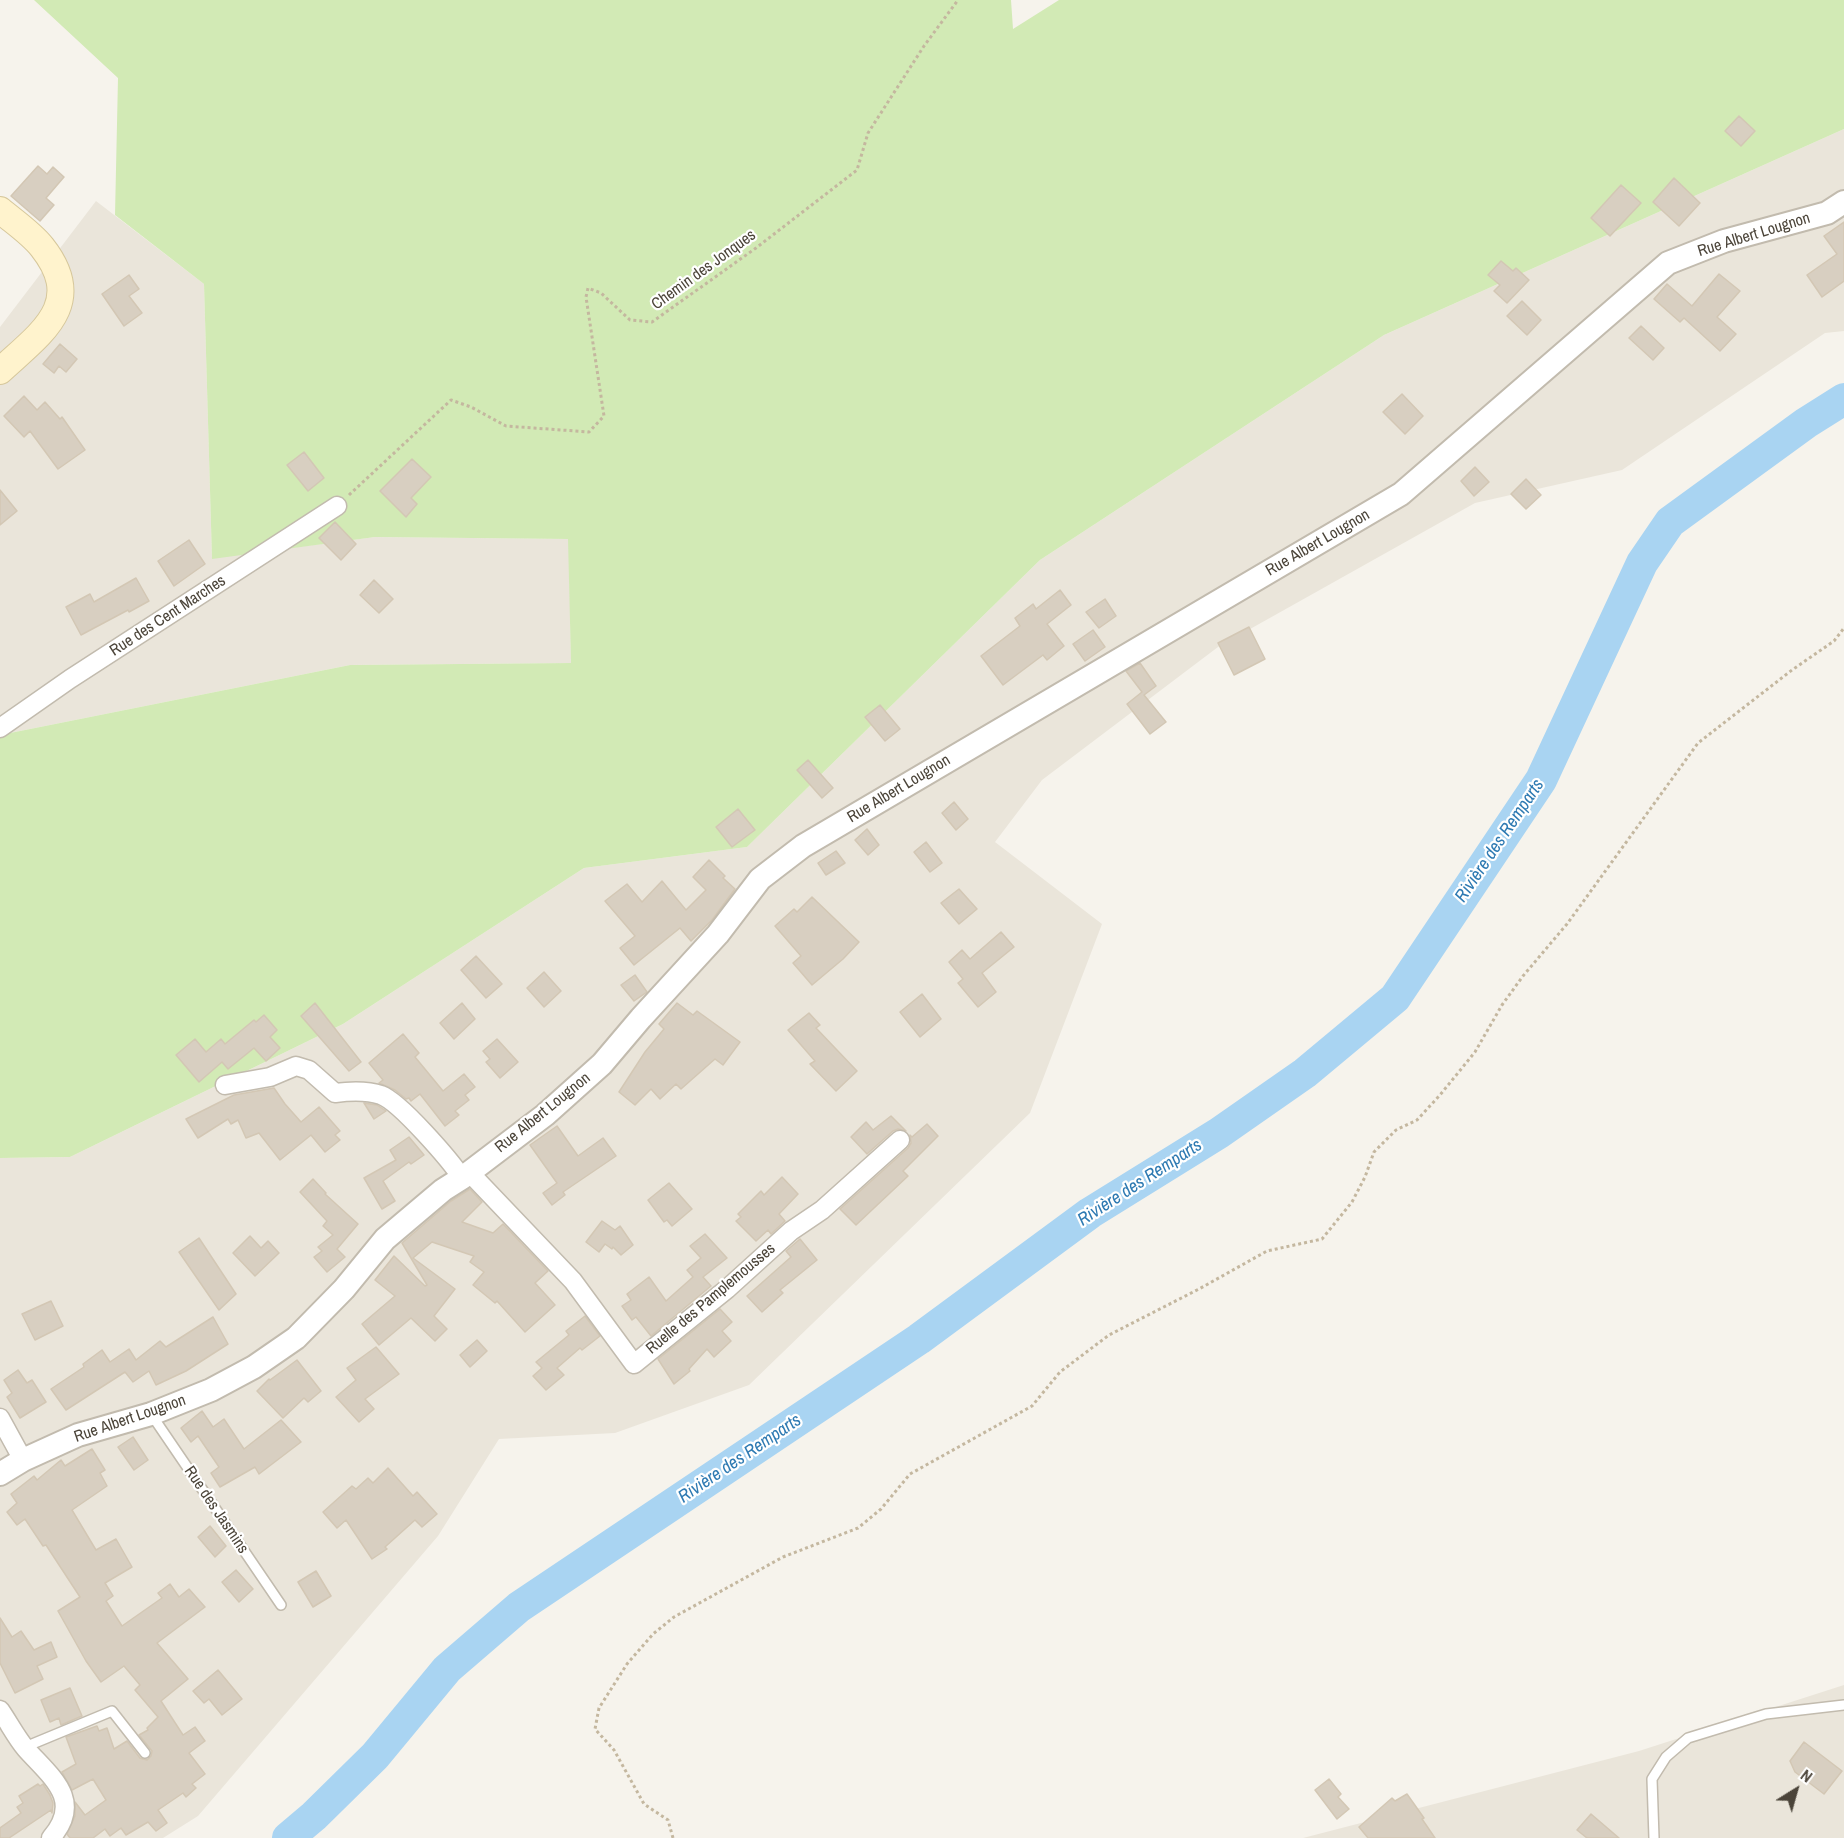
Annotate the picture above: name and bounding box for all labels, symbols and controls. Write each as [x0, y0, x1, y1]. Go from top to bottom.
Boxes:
street label: Rue Albert Lougnon [1695, 209, 1813, 261]
street label: Chemin des Jonques [648, 226, 760, 314]
street label: Rue Albert Lougnon [1263, 506, 1373, 580]
street label: Rue des Cent Marches [107, 571, 229, 661]
street label: Rue Albert Lougnon [844, 751, 954, 827]
water label: Rivière des Remparts [1451, 775, 1549, 907]
street label: Rue Albert Lougnon [492, 1069, 594, 1157]
water label: Rivière des Remparts [1074, 1135, 1206, 1231]
street label: Ruelle des Pamplemousses [643, 1239, 779, 1359]
street label: Rue Albert Lougnon [72, 1391, 188, 1447]
water label: Rivière des Remparts [674, 1410, 806, 1508]
street label: Rue des Jasmins [180, 1463, 252, 1557]
north arrow [1766, 1760, 1826, 1820]
text: N [1796, 1764, 1817, 1787]

